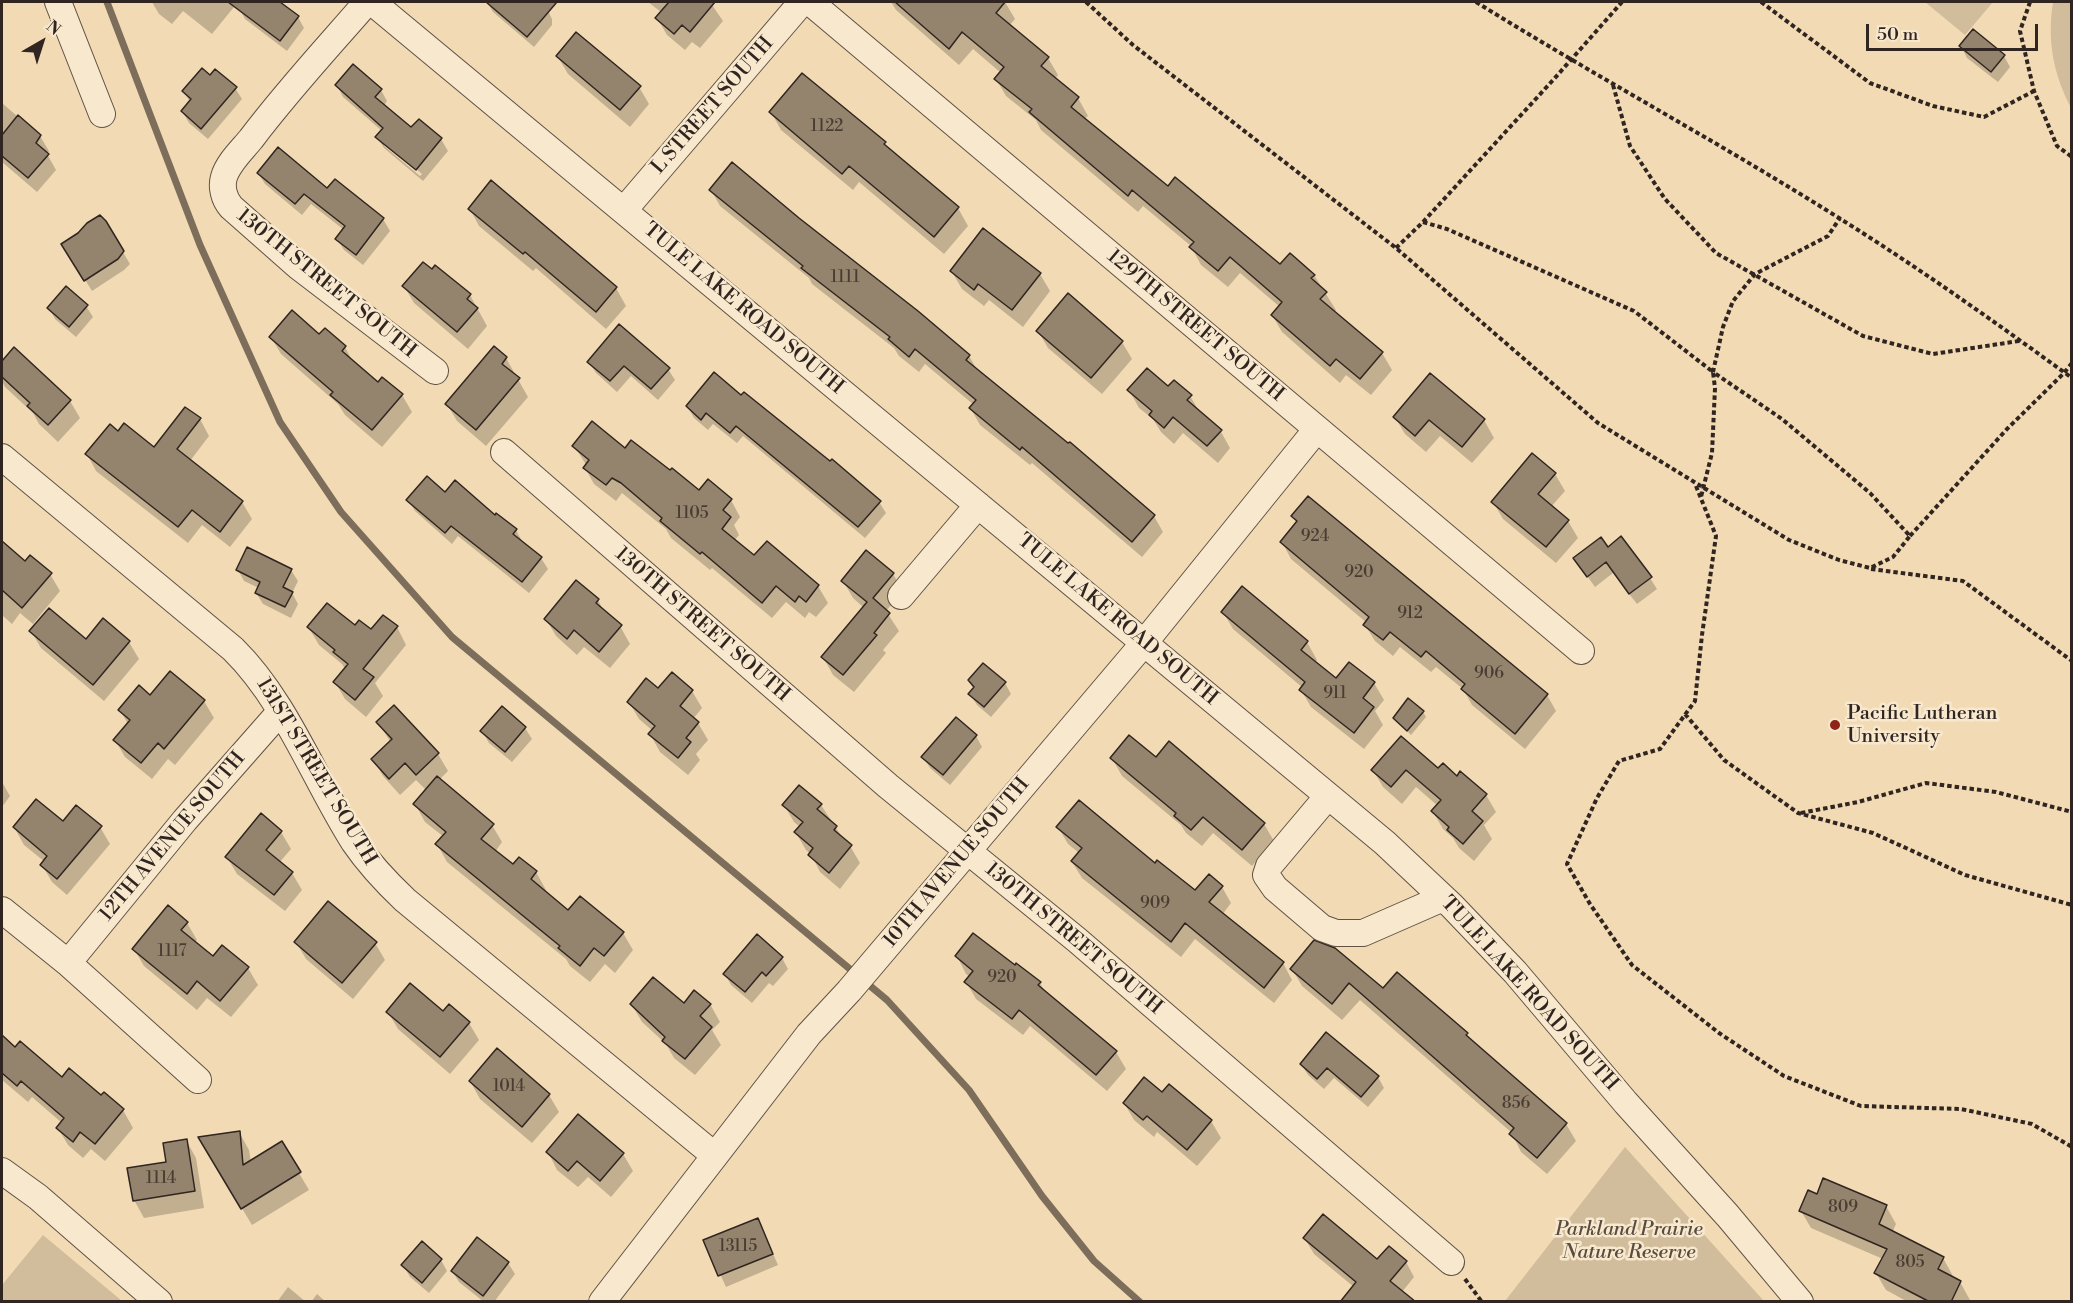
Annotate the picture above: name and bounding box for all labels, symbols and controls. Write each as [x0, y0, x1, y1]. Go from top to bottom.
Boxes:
north arrow [12, 12, 72, 72]
scale bar [1869, 12, 2042, 50]
text: N [42, 16, 65, 40]
text: 50 m [1877, 23, 1918, 46]
street label: L STREET SOUTH [647, 32, 779, 180]
house number: 1122 [811, 117, 843, 137]
street label: 130TH STREET SOUTH [231, 204, 421, 364]
street label: TULE LAKE ROAD SOUTH [638, 218, 848, 400]
street label: 129TH STREET SOUTH [1102, 245, 1288, 407]
house number: 1111 [830, 268, 860, 288]
house number: 1105 [675, 504, 709, 524]
house number: 924 [1301, 527, 1329, 547]
street label: TULE LAKE ROAD SOUTH [1012, 529, 1222, 711]
street label: 130TH STREET SOUTH [610, 542, 794, 708]
house number: 920 [1344, 563, 1374, 583]
house number: 912 [1397, 604, 1423, 624]
house number: 906 [1474, 664, 1504, 684]
street label: 131ST STREET SOUTH [251, 674, 381, 870]
house number: 911 [1323, 684, 1347, 704]
place label: Pacific Lutheran University [1847, 702, 1998, 749]
marker: Pacific Lutheran University [1828, 718, 1842, 732]
street label: 12TH AVENUE SOUTH [95, 747, 251, 927]
street label: 10TH AVENUE SOUTH [879, 773, 1035, 953]
street label: 130TH STREET SOUTH [980, 858, 1166, 1020]
street label: TULE LAKE ROAD SOUTH [1435, 892, 1623, 1096]
house number: 909 [1140, 894, 1170, 914]
house number: 1117 [158, 942, 186, 962]
house number: 920 [987, 968, 1017, 988]
house number: 1014 [493, 1077, 525, 1097]
house number: 856 [1502, 1094, 1530, 1114]
house number: 1114 [146, 1169, 176, 1189]
house number: 809 [1828, 1198, 1858, 1218]
park label: Parkland Prairie Nature Reserve [1555, 1218, 1703, 1265]
house number: 13115 [719, 1237, 757, 1257]
house number: 805 [1895, 1253, 1925, 1273]

